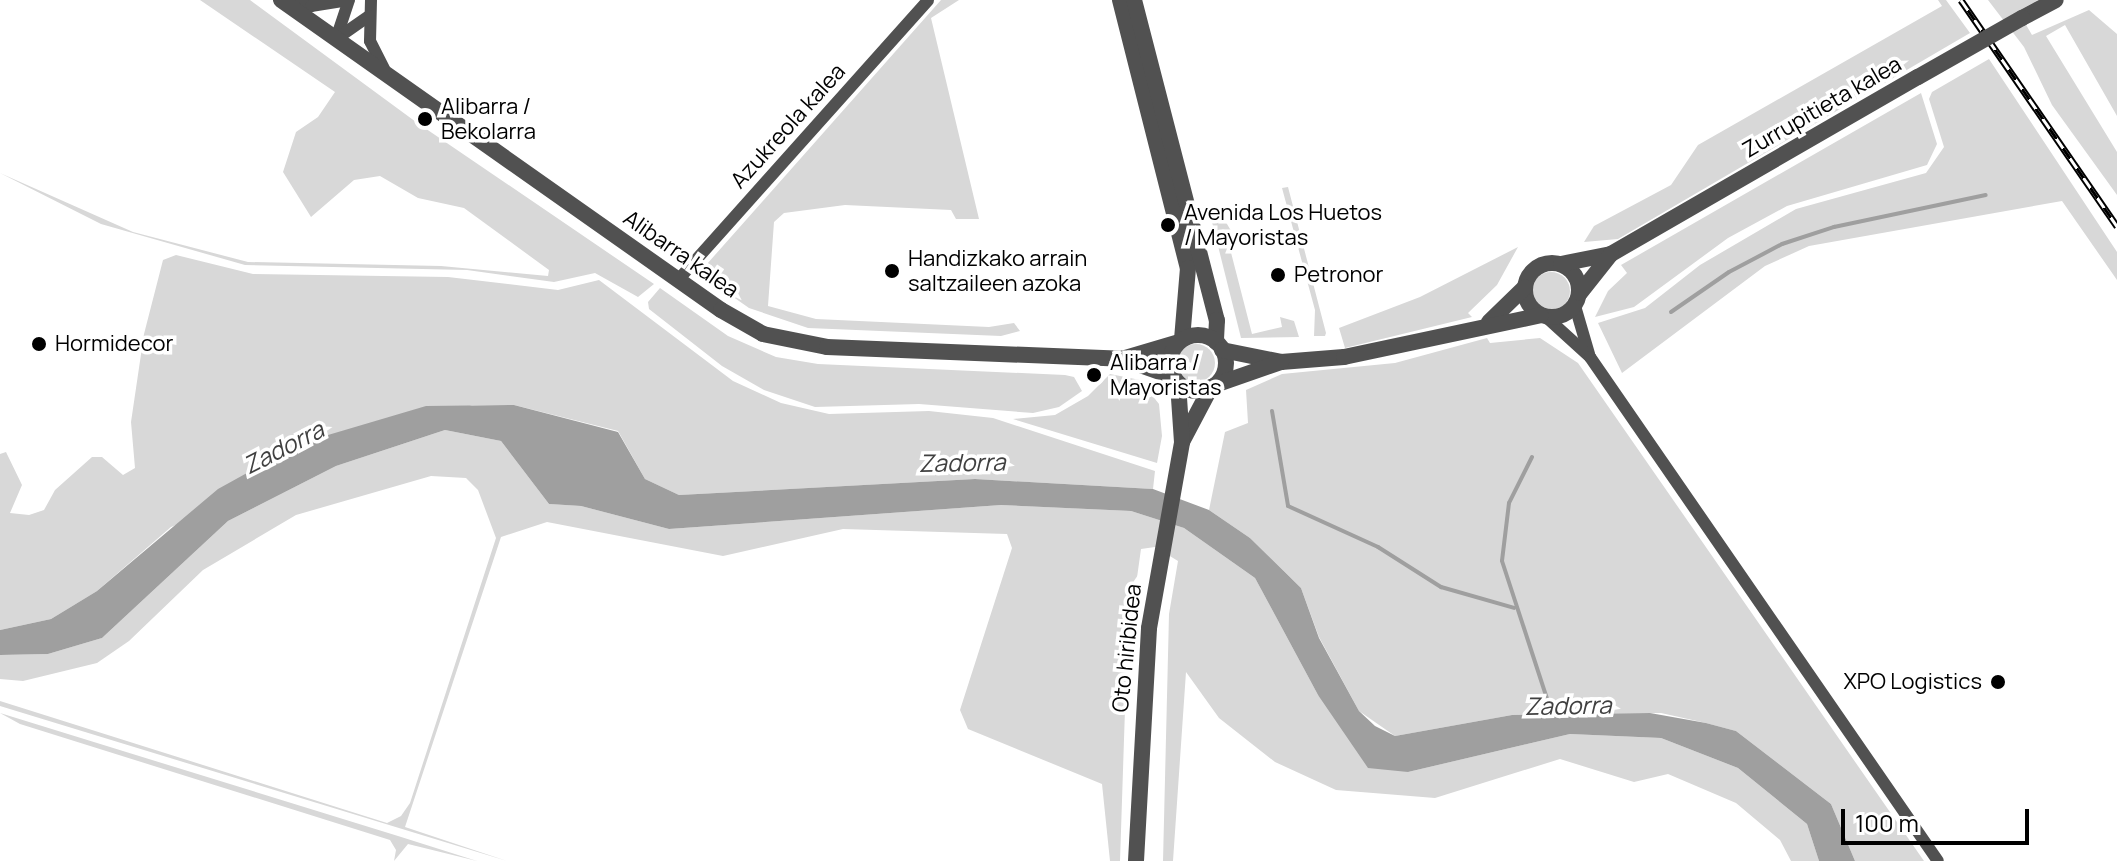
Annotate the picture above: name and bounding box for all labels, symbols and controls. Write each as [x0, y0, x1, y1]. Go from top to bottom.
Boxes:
street label: Zurrupitieta kalea [1738, 51, 1906, 163]
street label: Azukreola kalea [725, 58, 851, 194]
place label: Alibarra / Bekolarra [441, 93, 536, 144]
marker: Alibarra / Bekolarra [416, 110, 434, 128]
place label: Avenida Los Huetos / Mayoristas [1184, 199, 1382, 250]
street label: Alibarra kalea [618, 205, 744, 303]
marker: Avenida Los Huetos / Mayoristas [1159, 216, 1177, 234]
place label: Handizkako arrain saltzaileen azoka [908, 245, 1087, 296]
marker: Handizkako arrain saltzaileen azoka [883, 262, 901, 280]
place label: Petronor [1294, 262, 1384, 288]
marker: Petronor [1269, 266, 1287, 284]
place label: Hormidecor [55, 331, 173, 357]
marker: Hormidecor [30, 335, 48, 353]
place label: Alibarra / Mayoristas [1110, 349, 1221, 400]
marker: Alibarra / Mayoristas [1085, 366, 1103, 384]
water label: Zadorra [238, 415, 328, 479]
water label: Zadorra [918, 447, 1006, 477]
street label: Oto hiribidea [1107, 582, 1147, 714]
place label: XPO Logistics [1843, 669, 1982, 695]
marker: XPO Logistics [1989, 673, 2007, 691]
water label: Zadorra [1524, 690, 1612, 720]
scale bar [1845, 793, 2033, 843]
text: 100 m [1855, 806, 1919, 839]

